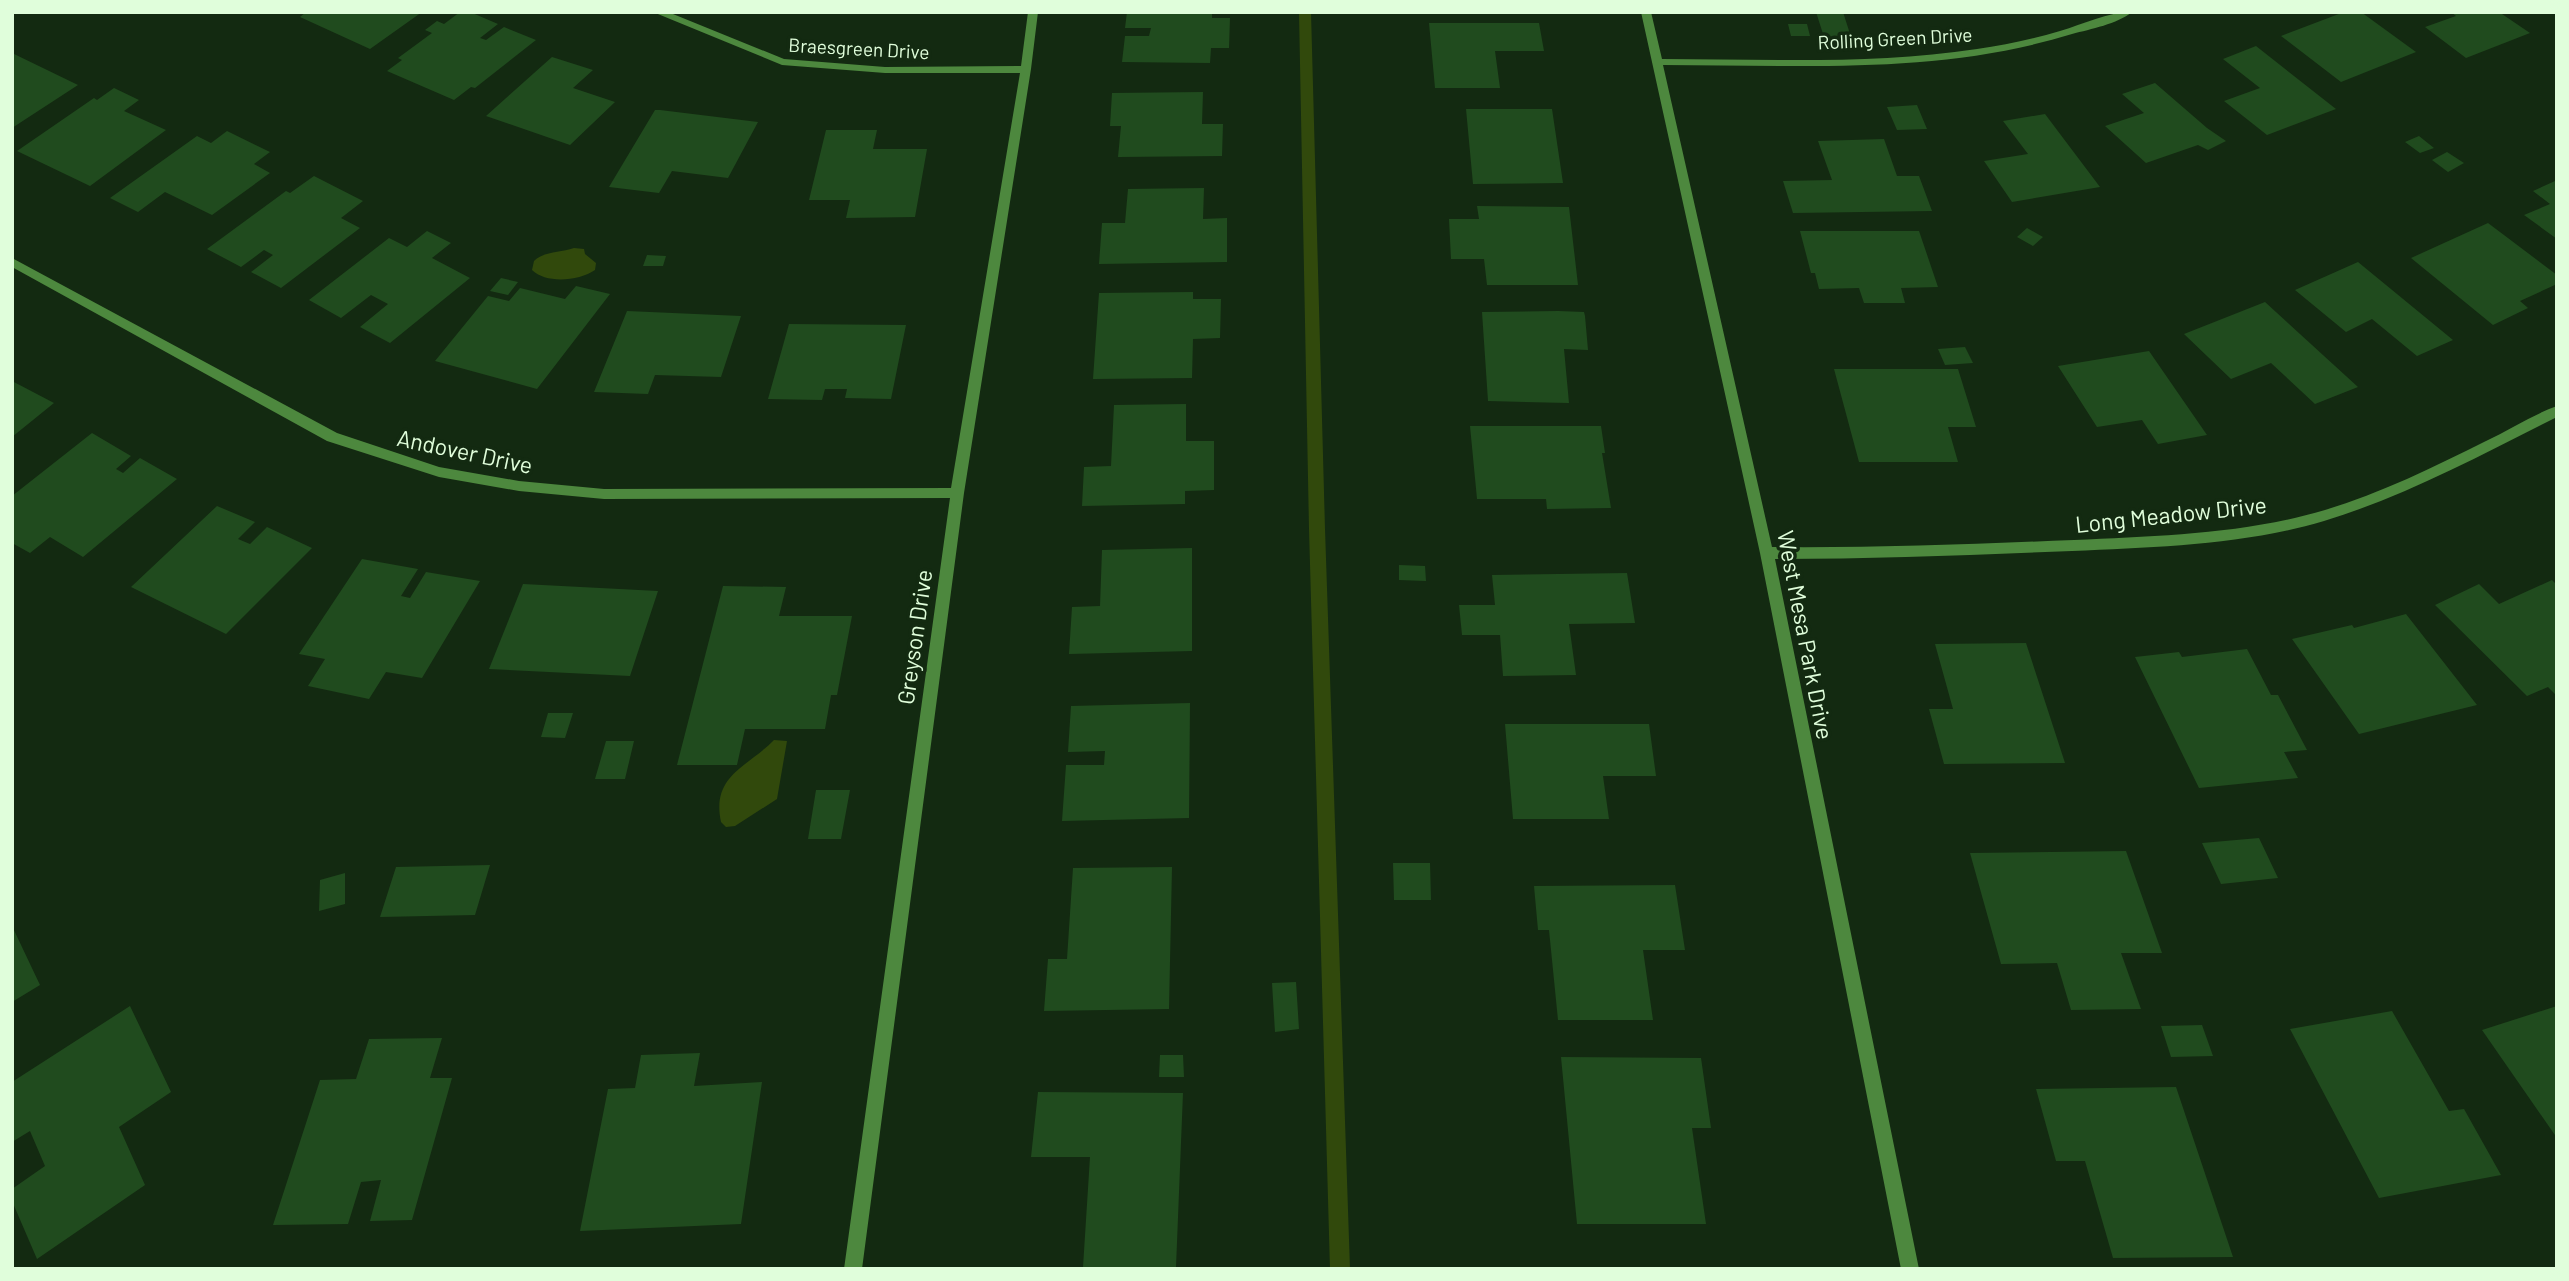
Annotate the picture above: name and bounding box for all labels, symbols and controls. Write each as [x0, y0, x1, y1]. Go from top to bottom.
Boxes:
street label: Rolling Green Drive [1817, 22, 1973, 54]
street label: Braesgreen Drive [788, 33, 930, 63]
street label: Andover Drive [395, 423, 535, 479]
street label: Long Meadow Drive [2074, 490, 2268, 538]
street label: West Mesa Park Drive [1772, 528, 1840, 742]
street label: Greyson Drive [891, 568, 937, 706]

